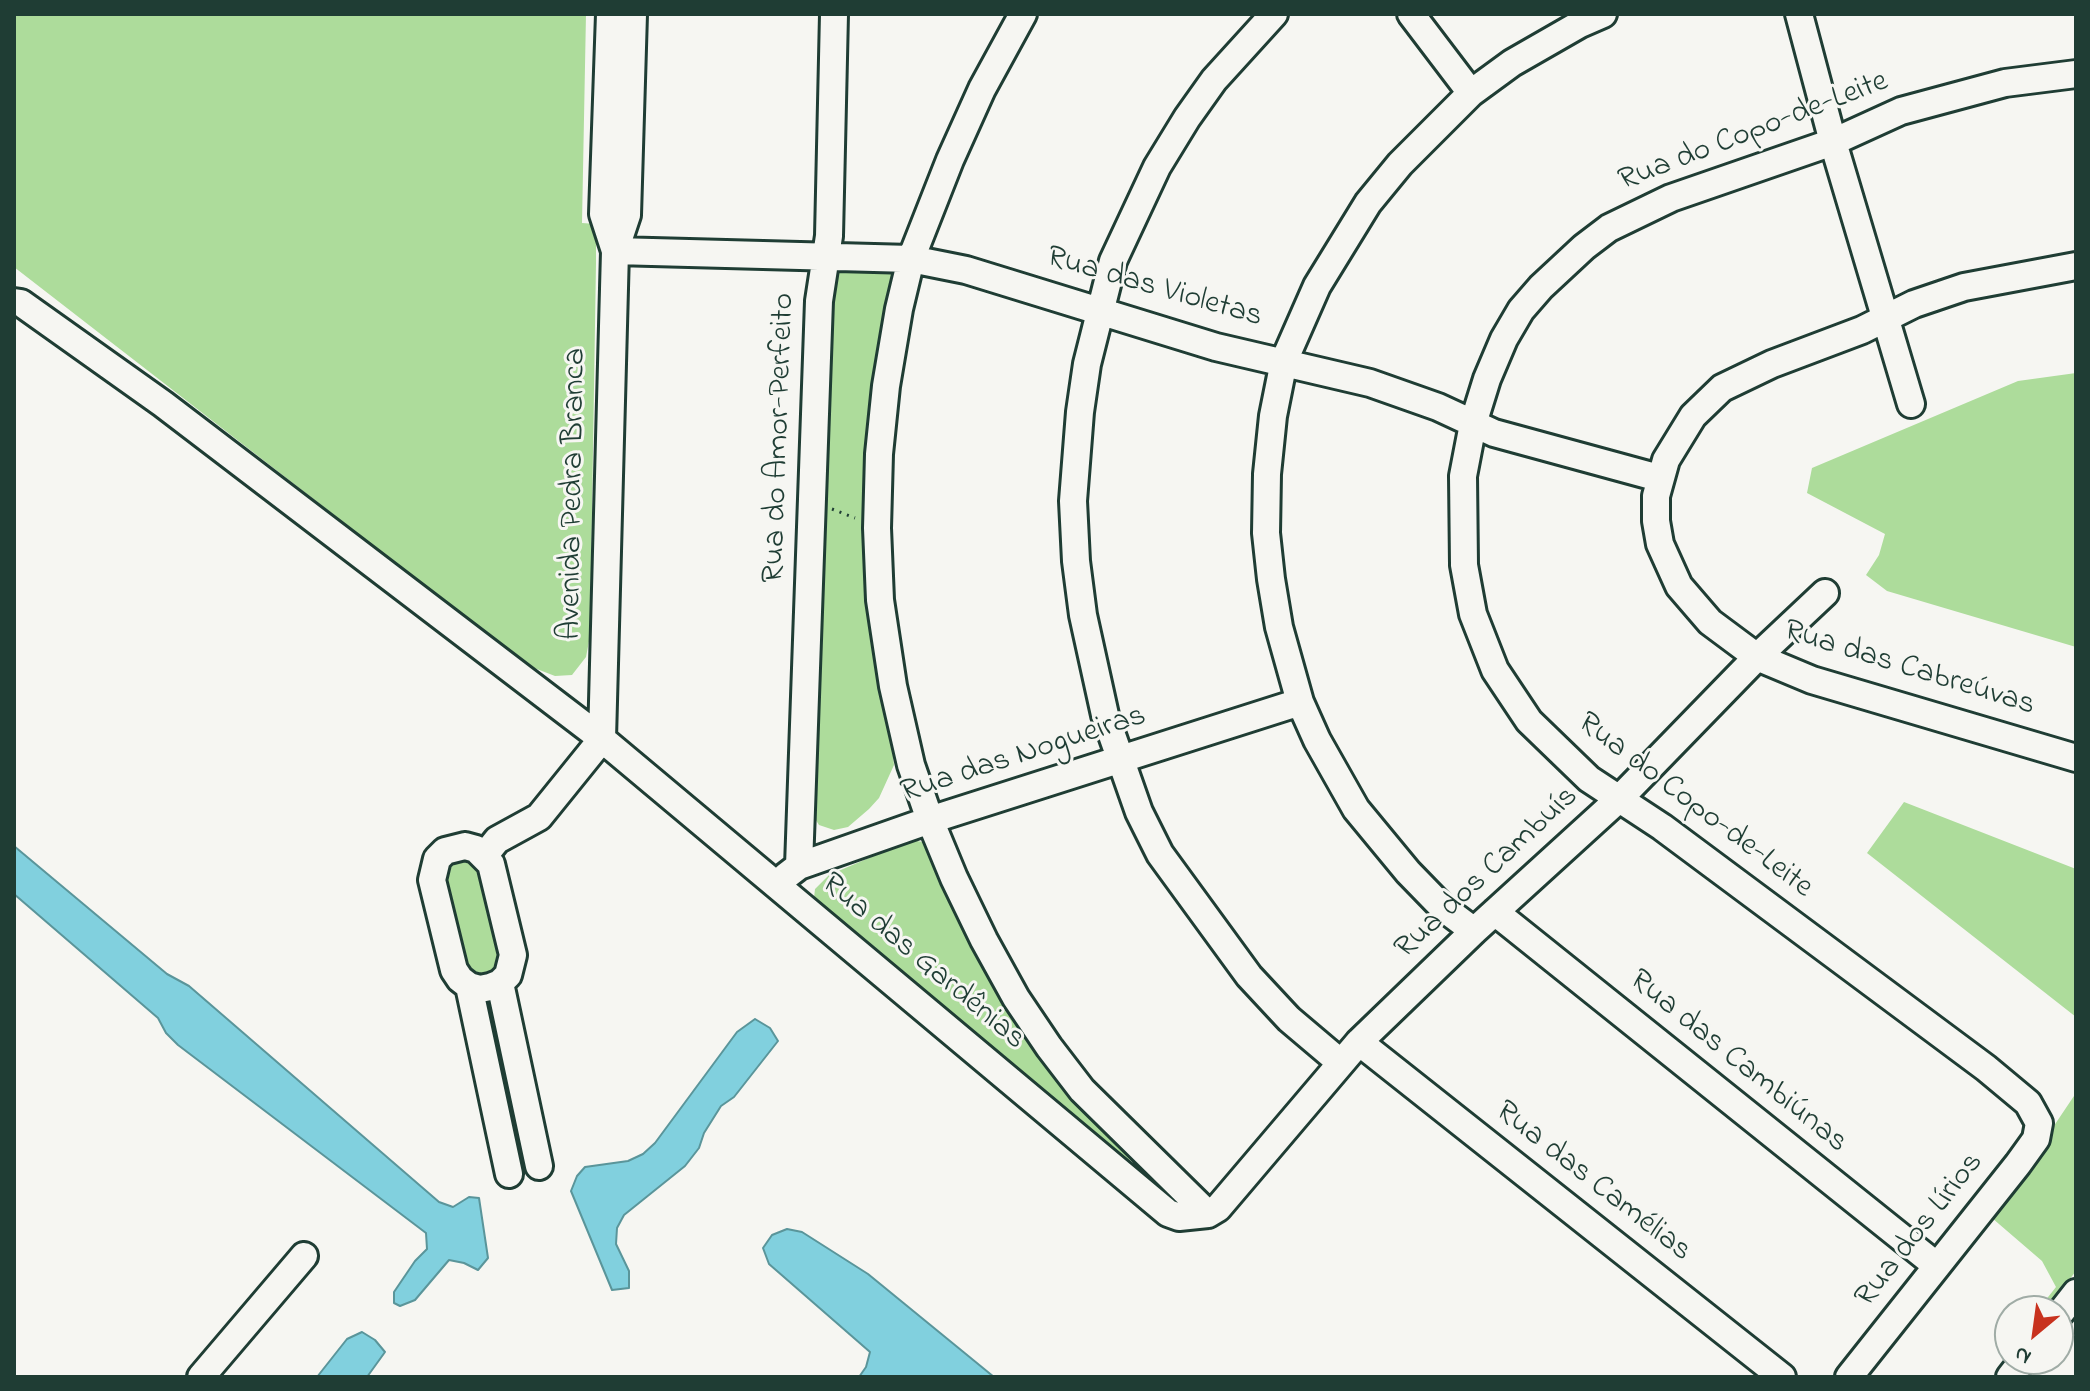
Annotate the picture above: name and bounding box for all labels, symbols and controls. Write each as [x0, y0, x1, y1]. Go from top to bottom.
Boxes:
street label: Rua do Copo-de-Leite [1614, 64, 1894, 202]
street label: Rua das Violetas [1042, 240, 1266, 338]
street label: Rua do Amor-Perfeito [757, 292, 805, 584]
street label: Avenida Pedra Branca [553, 348, 597, 640]
street label: Rua das Cabreúvas [1779, 614, 2039, 726]
street label: Rua das Nogueiras [897, 698, 1151, 814]
street label: Rua do Copo-de-Leite [1568, 706, 1820, 908]
street label: Rua dos Cambuís [1388, 779, 1588, 969]
street label: Rua das Gardênias [812, 866, 1032, 1060]
street label: Rua das Cambiúnas [1620, 963, 1854, 1163]
street label: Rua das Camélias [1486, 1094, 1698, 1272]
street label: Rua dos Lírios [1849, 1146, 1993, 1316]
north arrow [1994, 1295, 2074, 1375]
text: N [2009, 1337, 2038, 1372]

